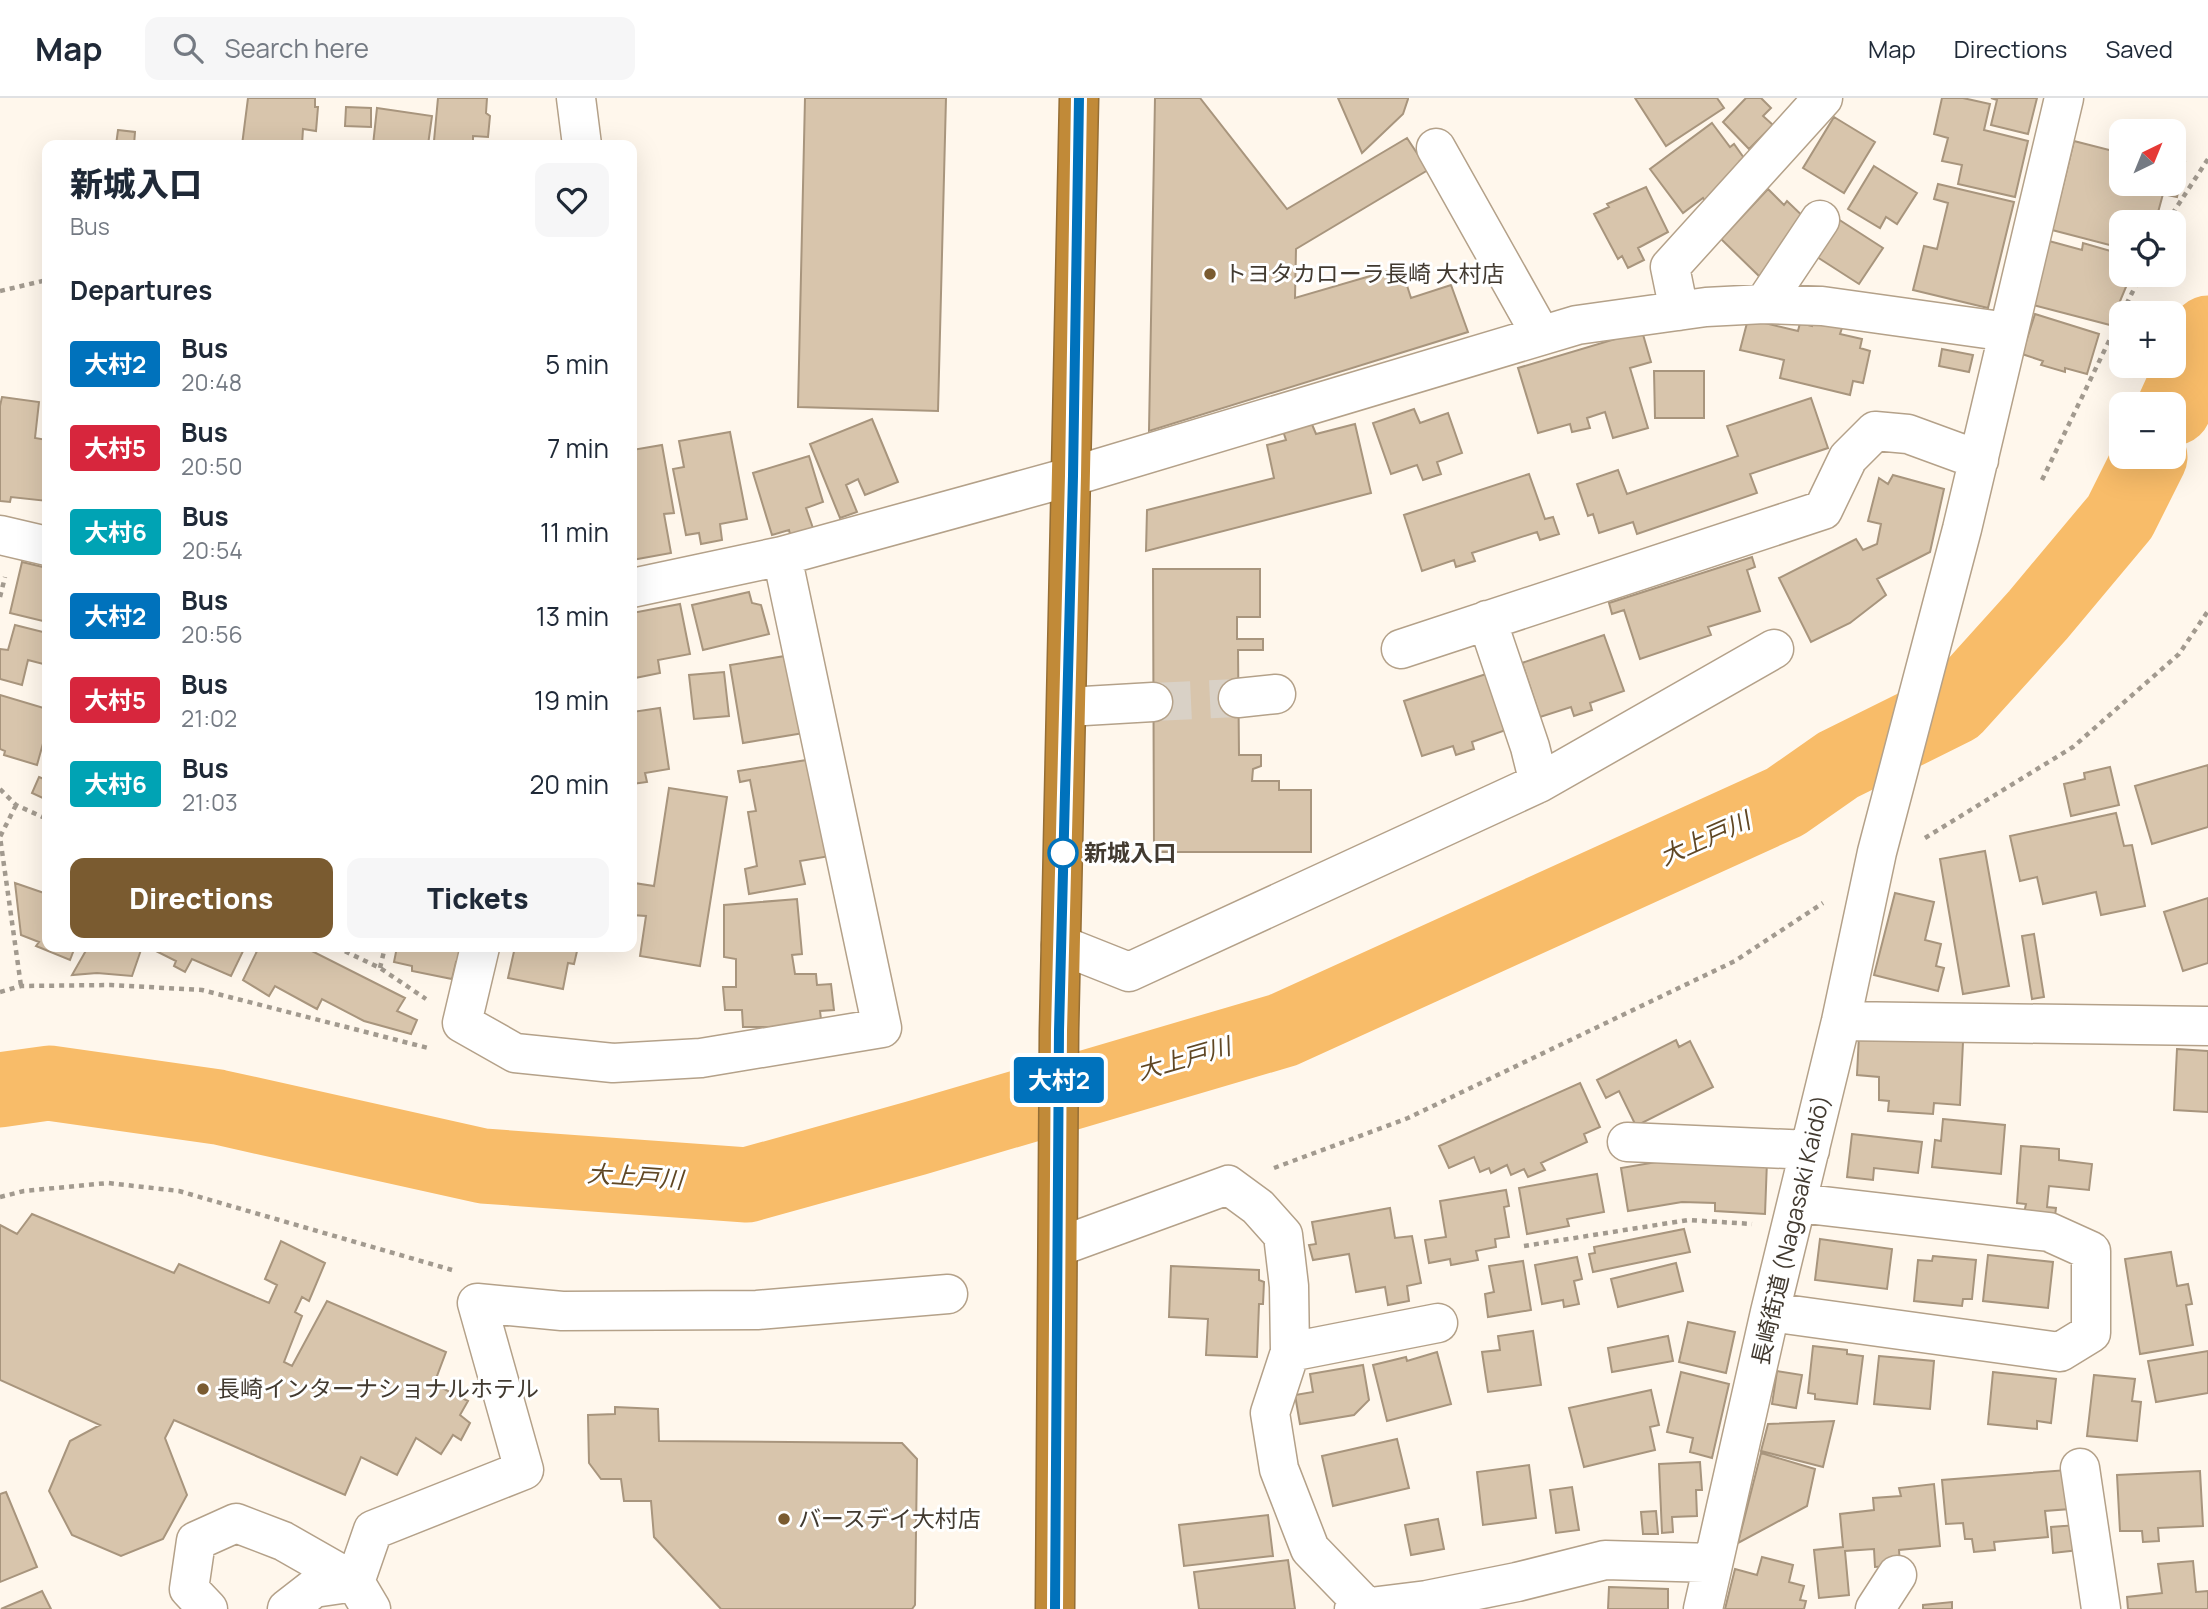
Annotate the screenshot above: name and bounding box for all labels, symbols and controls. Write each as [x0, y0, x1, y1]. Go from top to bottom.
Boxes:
search box [145, 17, 635, 80]
text: Map [35, 26, 103, 71]
icon: search [169, 29, 207, 67]
text: Search here [225, 30, 369, 66]
text: Map [1868, 32, 1916, 65]
text: Directions [1954, 32, 2067, 65]
text: Saved [2105, 32, 2173, 65]
north arrow [2109, 119, 2186, 196]
map controls [2109, 119, 2186, 469]
text: 新城入口 [70, 161, 202, 206]
button: heart [535, 163, 609, 237]
text: Bus [70, 210, 110, 242]
button: locate [2109, 210, 2186, 287]
place label: トヨタカローラ長崎 大村店 [1224, 257, 1505, 289]
marker: トヨタカローラ長崎 大村店 [1202, 266, 1218, 282]
text: Departures [70, 272, 212, 308]
button: + [2109, 301, 2186, 378]
text: Bus [181, 330, 228, 366]
text: 5 min [545, 346, 609, 382]
text: 大村2 [84, 347, 146, 380]
text: 20:48 [181, 366, 242, 398]
button: − [2109, 392, 2186, 469]
text: Bus [181, 414, 228, 450]
text: 7 min [547, 430, 609, 466]
text: 大村5 [84, 431, 146, 464]
text: 20:50 [181, 450, 242, 482]
text: Bus [182, 498, 229, 534]
text: 11 min [540, 514, 609, 550]
text: 大村6 [84, 515, 147, 548]
text: 20:54 [182, 534, 243, 566]
text: Bus [181, 582, 228, 618]
text: 13 min [536, 598, 609, 634]
text: 大村2 [84, 599, 146, 632]
text: 20:56 [181, 618, 243, 650]
text: Bus [181, 666, 228, 702]
text: 19 min [534, 682, 609, 718]
text: 大村5 [84, 683, 146, 716]
text: 21:02 [181, 702, 237, 734]
text: Bus [182, 750, 229, 786]
text: 20 min [530, 766, 609, 802]
text: 大村6 [84, 767, 147, 800]
text: 21:03 [182, 786, 238, 818]
water label: 大上戸川 [1654, 802, 1758, 872]
place label: 新城入口 [1084, 836, 1176, 868]
marker: 新城入口 [1048, 838, 1078, 868]
button: Directions [70, 858, 333, 938]
button: Tickets [347, 858, 609, 938]
water label: 大上戸川 [1133, 1028, 1237, 1087]
line badge: 大村2 [1019, 1057, 1099, 1103]
text: 大村2 [1028, 1063, 1090, 1096]
street label: 長崎街道 (Nagasaki Kaidō) [1743, 1092, 1837, 1368]
water label: 大上戸川 [586, 1156, 687, 1196]
place label: 長崎インターナショナルホテル [217, 1372, 539, 1404]
marker: 長崎インターナショナルホテル [195, 1381, 211, 1397]
place label: バースデイ大村店 [798, 1502, 981, 1534]
marker: バースデイ大村店 [776, 1511, 792, 1527]

